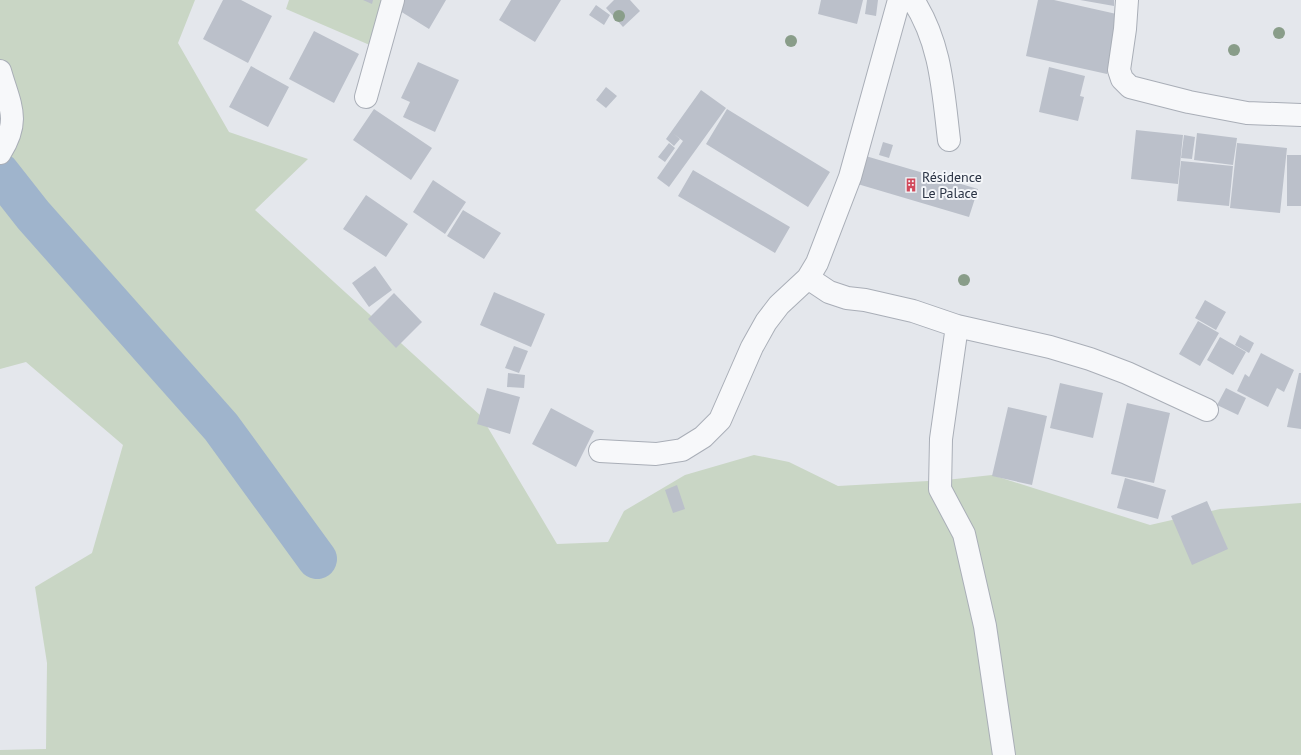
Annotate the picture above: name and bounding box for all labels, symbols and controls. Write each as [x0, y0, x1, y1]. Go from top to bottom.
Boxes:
place label: Résidence Le Palace [922, 168, 982, 202]
building icon: Résidence Le Palace [903, 177, 919, 193]

